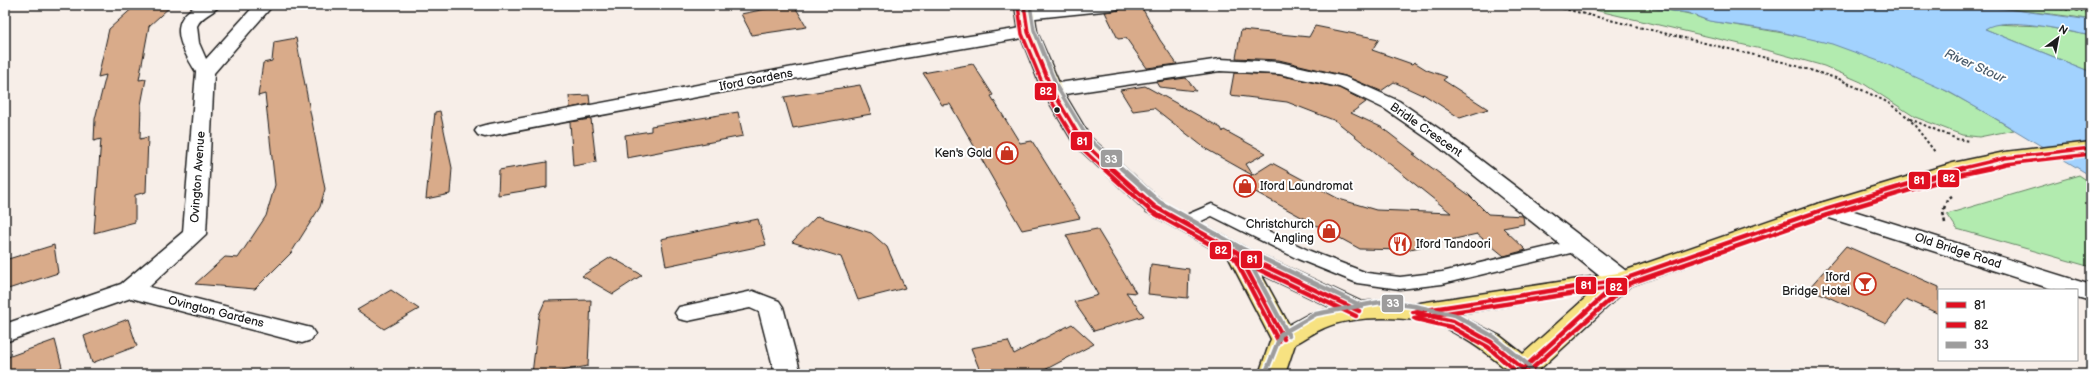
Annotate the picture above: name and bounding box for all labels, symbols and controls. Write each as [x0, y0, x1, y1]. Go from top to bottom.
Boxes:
north arrow [2038, 18, 2078, 58]
text: N [2056, 22, 2070, 38]
water label: River Stour [1942, 45, 2009, 87]
street label: Iford Gardens [718, 66, 794, 94]
line badge: 82 [1034, 82, 1057, 101]
text: 82 [1039, 85, 1053, 98]
street label: Bridle Crescent [1387, 100, 1465, 161]
unlabelled marker [1052, 105, 1062, 115]
street label: Ovington Avenue [187, 131, 209, 223]
line badge: 81 [1070, 131, 1093, 151]
text: 81 [1076, 135, 1088, 148]
shop icon: Ken's Gold [994, 140, 1020, 166]
place label: Ken's Gold [934, 146, 992, 161]
line badge: 33 [1100, 149, 1123, 168]
text: 33 [1105, 153, 1118, 166]
line badge: 82 [1937, 169, 1960, 188]
line badge: 81 [1908, 171, 1931, 190]
text: 82 [1942, 172, 1956, 185]
shop icon: Iford Laundromat [1232, 173, 1258, 199]
text: 81 [1913, 174, 1925, 187]
place label: Iford Laundromat [1260, 179, 1353, 194]
place label: Christchurch Angling [1246, 217, 1314, 246]
shop icon: Christchurch Angling [1316, 218, 1342, 244]
street label: Old Bridge Road [1913, 230, 2003, 272]
restaurant icon: Iford Tandoori [1387, 231, 1413, 257]
place label: Iford Tandoori [1416, 237, 1491, 252]
line badge: 82 [1209, 241, 1232, 260]
text: 82 [1214, 244, 1228, 257]
line badge: 81 [1240, 250, 1263, 269]
text: 81 [1246, 253, 1258, 266]
place label: Iford Bridge Hotel [1782, 270, 1850, 299]
bar icon: Iford Bridge Hotel [1852, 271, 1878, 297]
line badge: 81 [1575, 276, 1597, 295]
line badge: 82 [1605, 277, 1628, 296]
text: 81 [1580, 279, 1592, 292]
text: 82 [1609, 281, 1623, 294]
legend [1938, 289, 2078, 361]
street label: Ovington Gardens [167, 293, 265, 331]
line badge: 33 [1381, 294, 1404, 313]
text: 33 [1387, 297, 1400, 310]
text: 81 [1974, 298, 1986, 313]
text: 82 [1974, 318, 1988, 333]
text: 33 [1974, 338, 1989, 353]

